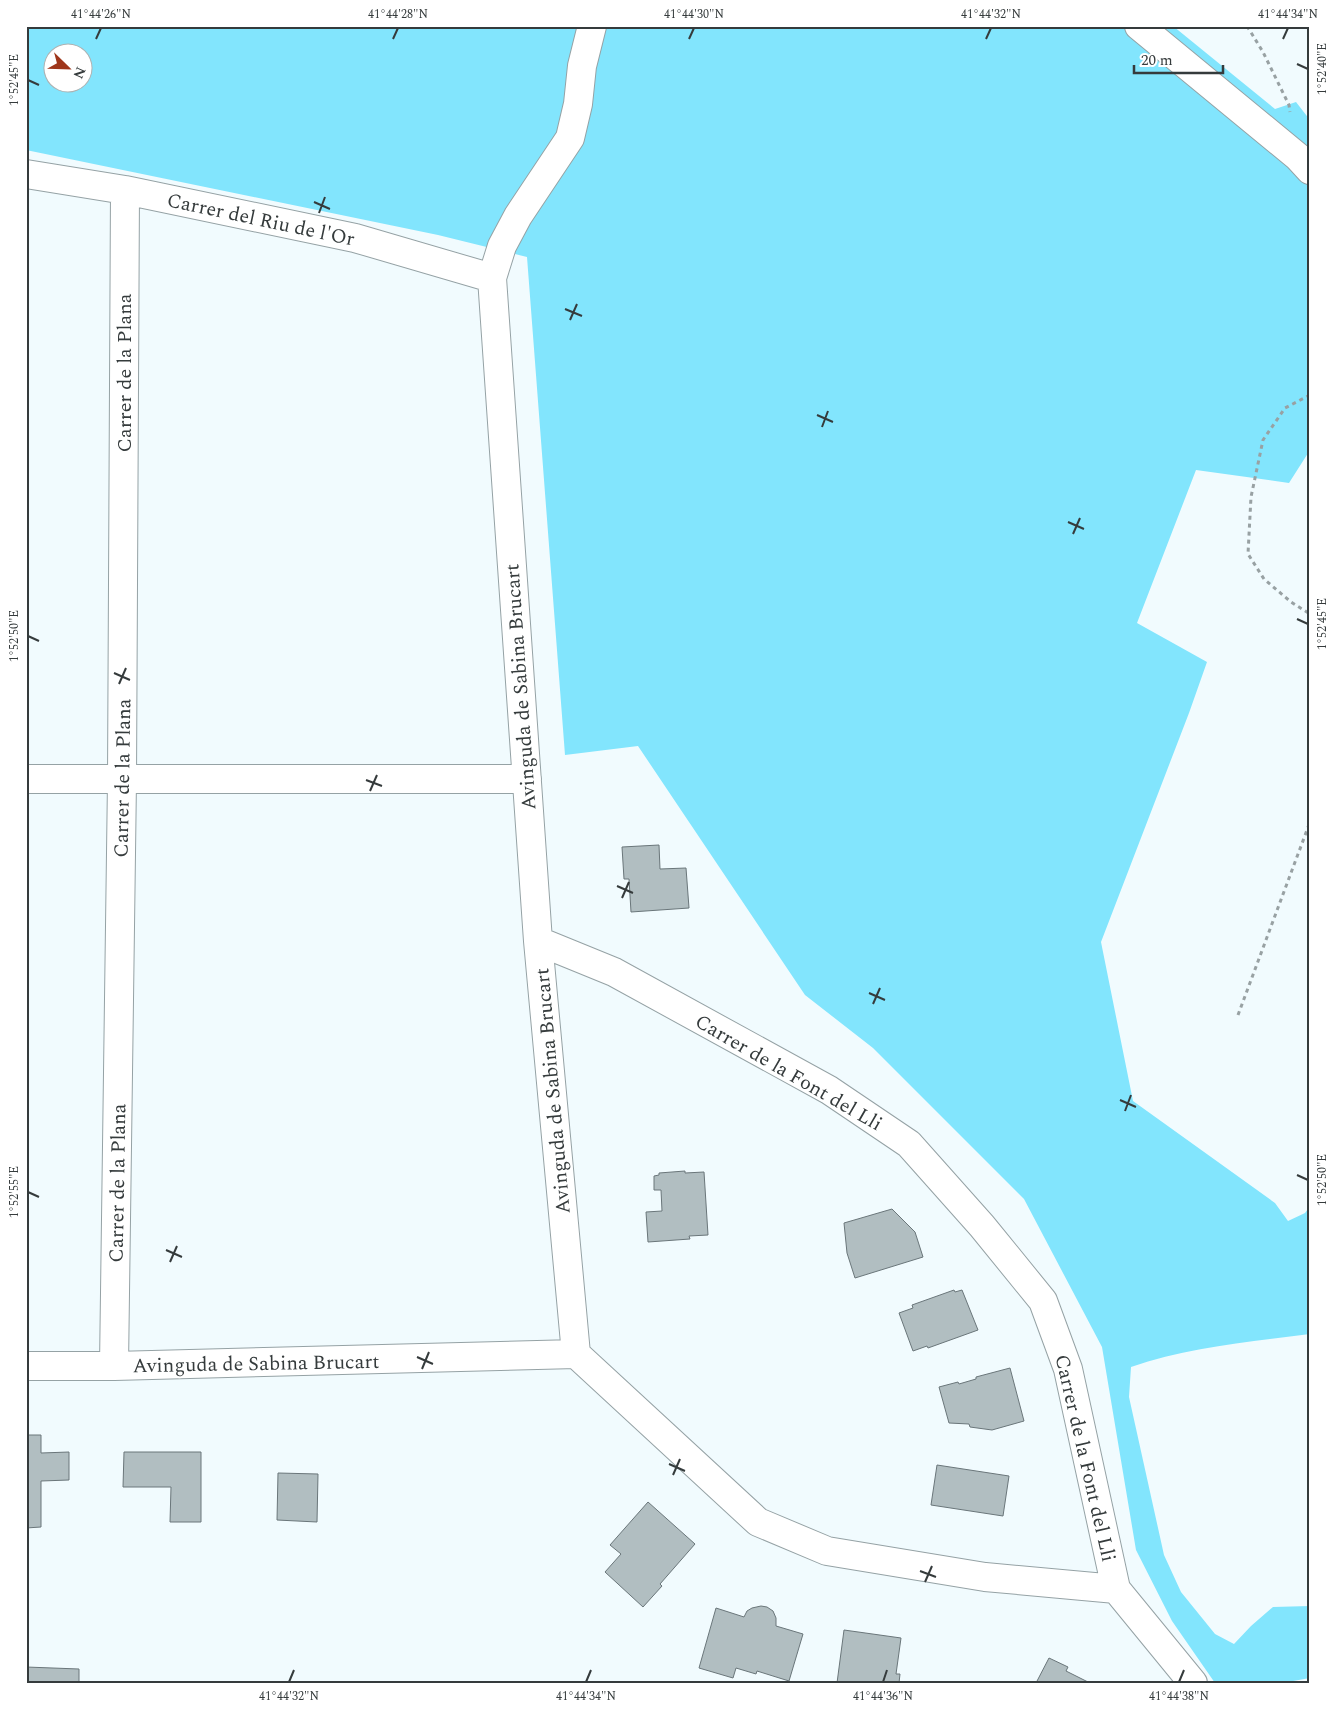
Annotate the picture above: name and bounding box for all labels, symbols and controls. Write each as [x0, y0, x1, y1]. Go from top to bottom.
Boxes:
text: 41°44'26"N [71, 5, 131, 24]
text: 41°44'28"N [368, 5, 428, 24]
text: 41°44'30"N [664, 5, 724, 24]
text: 41°44'32"N [961, 5, 1021, 24]
text: 41°44'34"N [1258, 5, 1318, 24]
north arrow [42, 42, 92, 92]
scale bar [1134, 42, 1222, 74]
text: 1°52'40"E [1313, 43, 1332, 95]
text: 20 m [1141, 49, 1173, 72]
text: 1°52'45"E [5, 54, 24, 106]
text: N [68, 64, 91, 82]
street label: Carrer del Riu de l'Or [164, 185, 357, 255]
street label: Carrer de la Plana [110, 293, 140, 453]
street label: Avinguda de Sabina Brucart [497, 563, 545, 811]
text: 1°52'45"E [1313, 598, 1332, 650]
text: 1°52'50"E [5, 610, 24, 662]
street label: Carrer de la Plana [107, 698, 139, 858]
street label: Avinguda de Sabina Brucart [527, 967, 579, 1215]
street label: Carrer de la Font del Lli [689, 1007, 888, 1139]
street label: Carrer de la Plana [102, 1103, 134, 1263]
text: 1°52'50"E [1313, 1154, 1332, 1206]
text: 1°52'55"E [5, 1166, 24, 1218]
street label: Avinguda de Sabina Brucart [132, 1347, 380, 1381]
street label: Carrer de la Font del Lli [1047, 1352, 1123, 1565]
text: 41°44'32"N [259, 1687, 319, 1706]
text: 41°44'34"N [556, 1687, 616, 1706]
text: 41°44'36"N [853, 1687, 913, 1706]
text: 41°44'38"N [1149, 1687, 1209, 1706]

